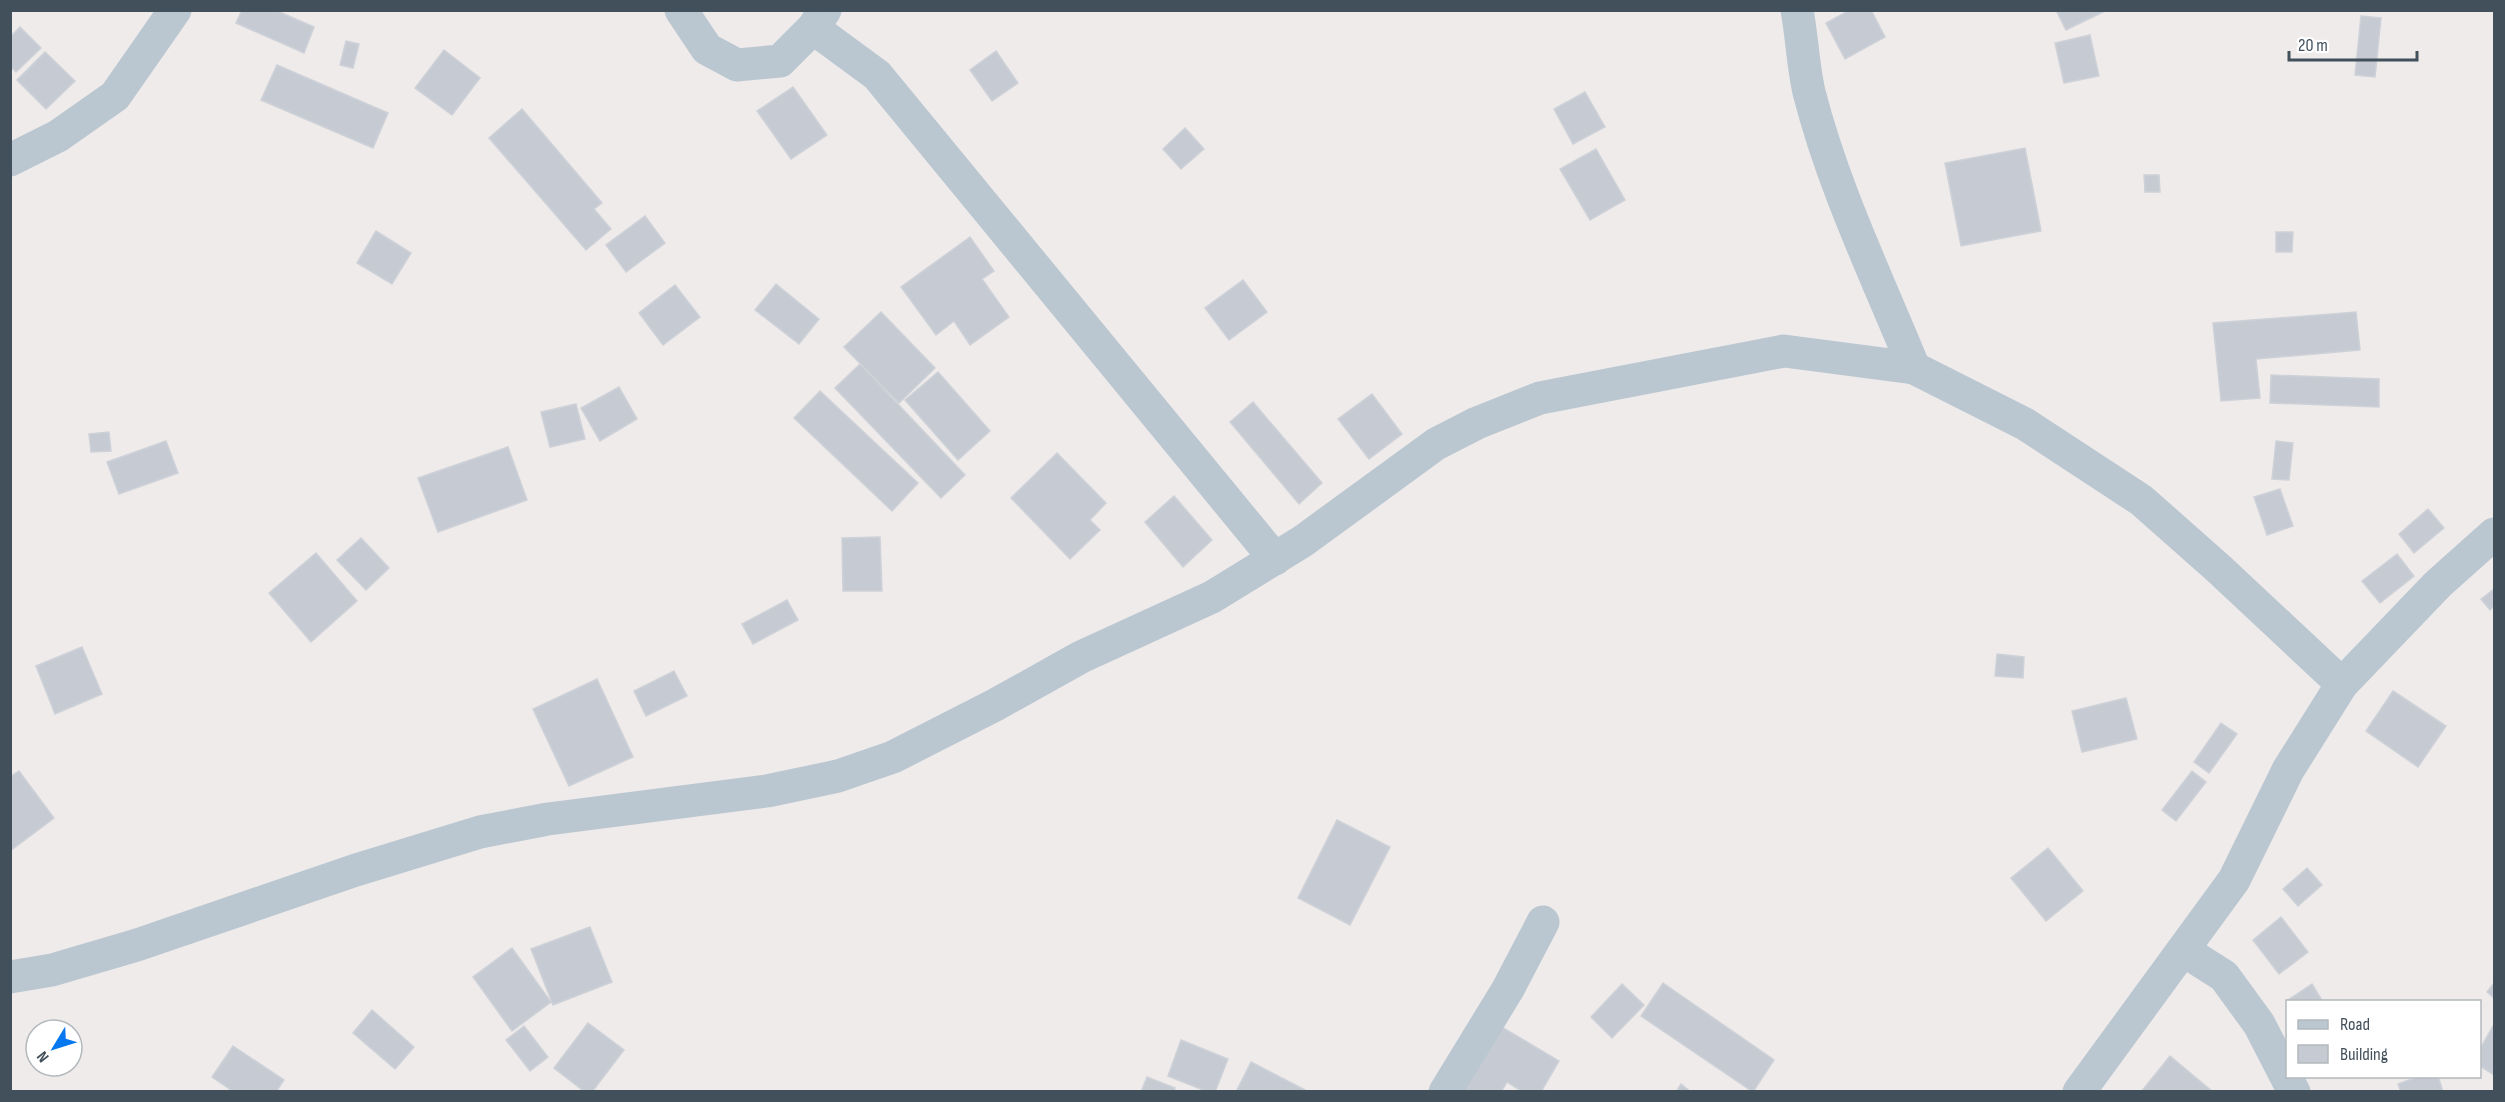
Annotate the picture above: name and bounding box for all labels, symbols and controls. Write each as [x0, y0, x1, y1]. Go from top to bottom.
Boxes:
scale bar [2289, 24, 2416, 62]
text: 20 m [2298, 35, 2328, 56]
legend [2286, 1000, 2481, 1078]
text: Road [2340, 1014, 2370, 1035]
north arrow [24, 1018, 84, 1078]
text: Building [2340, 1044, 2388, 1065]
text: N [33, 1047, 53, 1066]

